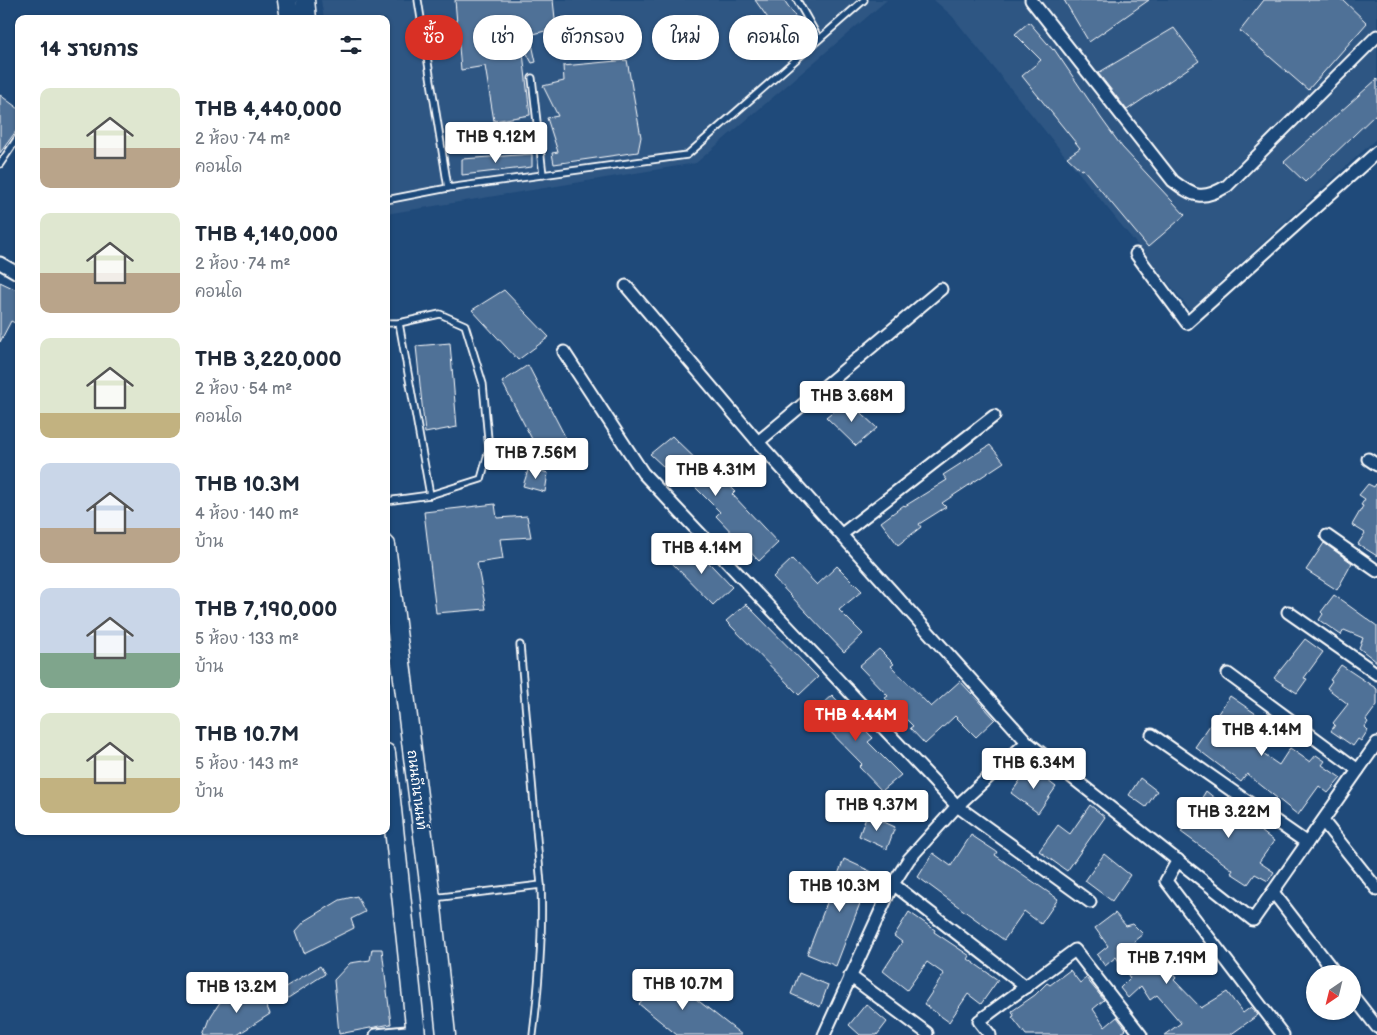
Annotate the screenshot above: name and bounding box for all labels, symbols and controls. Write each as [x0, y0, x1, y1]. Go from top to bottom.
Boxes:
chip: ซื้อ [405, 15, 463, 60]
chip: เช่า [473, 15, 533, 60]
chip: ตัวกรอง [543, 15, 642, 60]
chip: ใหม่ [652, 15, 719, 60]
chip: คอนโด [729, 15, 818, 60]
icon: filters [337, 31, 365, 59]
text: 14 รายการ [40, 37, 139, 62]
text: THB 4,440,000 [195, 97, 342, 122]
icon: home [80, 108, 140, 168]
pin: THB 9.12M [439, 121, 553, 164]
text: THB 9.12M [456, 128, 536, 147]
text: 2 ห้อง · 74 m² [195, 130, 290, 149]
text: คอนโด [195, 158, 242, 177]
text: THB 4,140,000 [195, 222, 338, 247]
icon: home [80, 233, 140, 293]
text: 2 ห้อง · 74 m² [195, 255, 290, 274]
text: คอนโด [195, 283, 242, 302]
text: THB 3,220,000 [195, 347, 342, 372]
icon: home [80, 358, 140, 418]
text: 2 ห้อง · 54 m² [195, 380, 292, 399]
pin: THB 3.68M [795, 380, 909, 423]
text: THB 3.68M [811, 387, 893, 406]
text: คอนโด [195, 408, 242, 427]
pin: THB 7.56M [479, 438, 593, 480]
text: THB 7.56M [495, 444, 577, 463]
pin: THB 4.31M [659, 454, 773, 497]
text: THB 4.31M [676, 461, 756, 480]
text: THB 10.3M [195, 472, 300, 497]
icon: home [80, 483, 140, 543]
text: 4 ห้อง · 140 m² [195, 505, 299, 524]
pin: THB 4.14M [645, 532, 759, 575]
text: บ้าน [195, 533, 223, 552]
text: THB 4.14M [662, 539, 742, 558]
text: THB 7,190,000 [195, 597, 337, 622]
icon: home [80, 608, 140, 668]
text: 5 ห้อง · 133 m² [195, 630, 299, 649]
text: บ้าน [195, 658, 223, 677]
pin: THB 4.44M [799, 700, 913, 742]
text: THB 4.44M [815, 706, 897, 725]
pin: THB 4.14M [1205, 714, 1319, 757]
text: THB 4.14M [1222, 721, 1302, 740]
text: THB 10.7M [195, 722, 299, 747]
icon: home [80, 733, 140, 793]
pin: THB 6.34M [977, 748, 1091, 790]
street label: ถนนถีนานนท์ [404, 749, 431, 831]
text: THB 6.34M [993, 754, 1075, 773]
text: 5 ห้อง · 143 m² [195, 755, 299, 774]
text: บ้าน [195, 783, 223, 802]
pin: THB 9.37M [820, 790, 934, 832]
text: THB 9.37M [836, 796, 918, 815]
pin: THB 3.22M [1172, 796, 1286, 839]
text: THB 3.22M [1188, 803, 1270, 822]
pin: THB 10.3M [783, 870, 897, 913]
text: THB 10.3M [800, 877, 880, 896]
pin: THB 7.19M [1110, 942, 1224, 985]
text: THB 7.19M [1128, 949, 1206, 968]
north arrow [1306, 965, 1361, 1020]
map controls [1306, 965, 1361, 1020]
pin: THB 10.7M [626, 968, 740, 1011]
pin: THB 13.2M [180, 972, 294, 1014]
text: THB 10.7M [643, 975, 723, 994]
text: THB 13.2M [197, 978, 277, 997]

